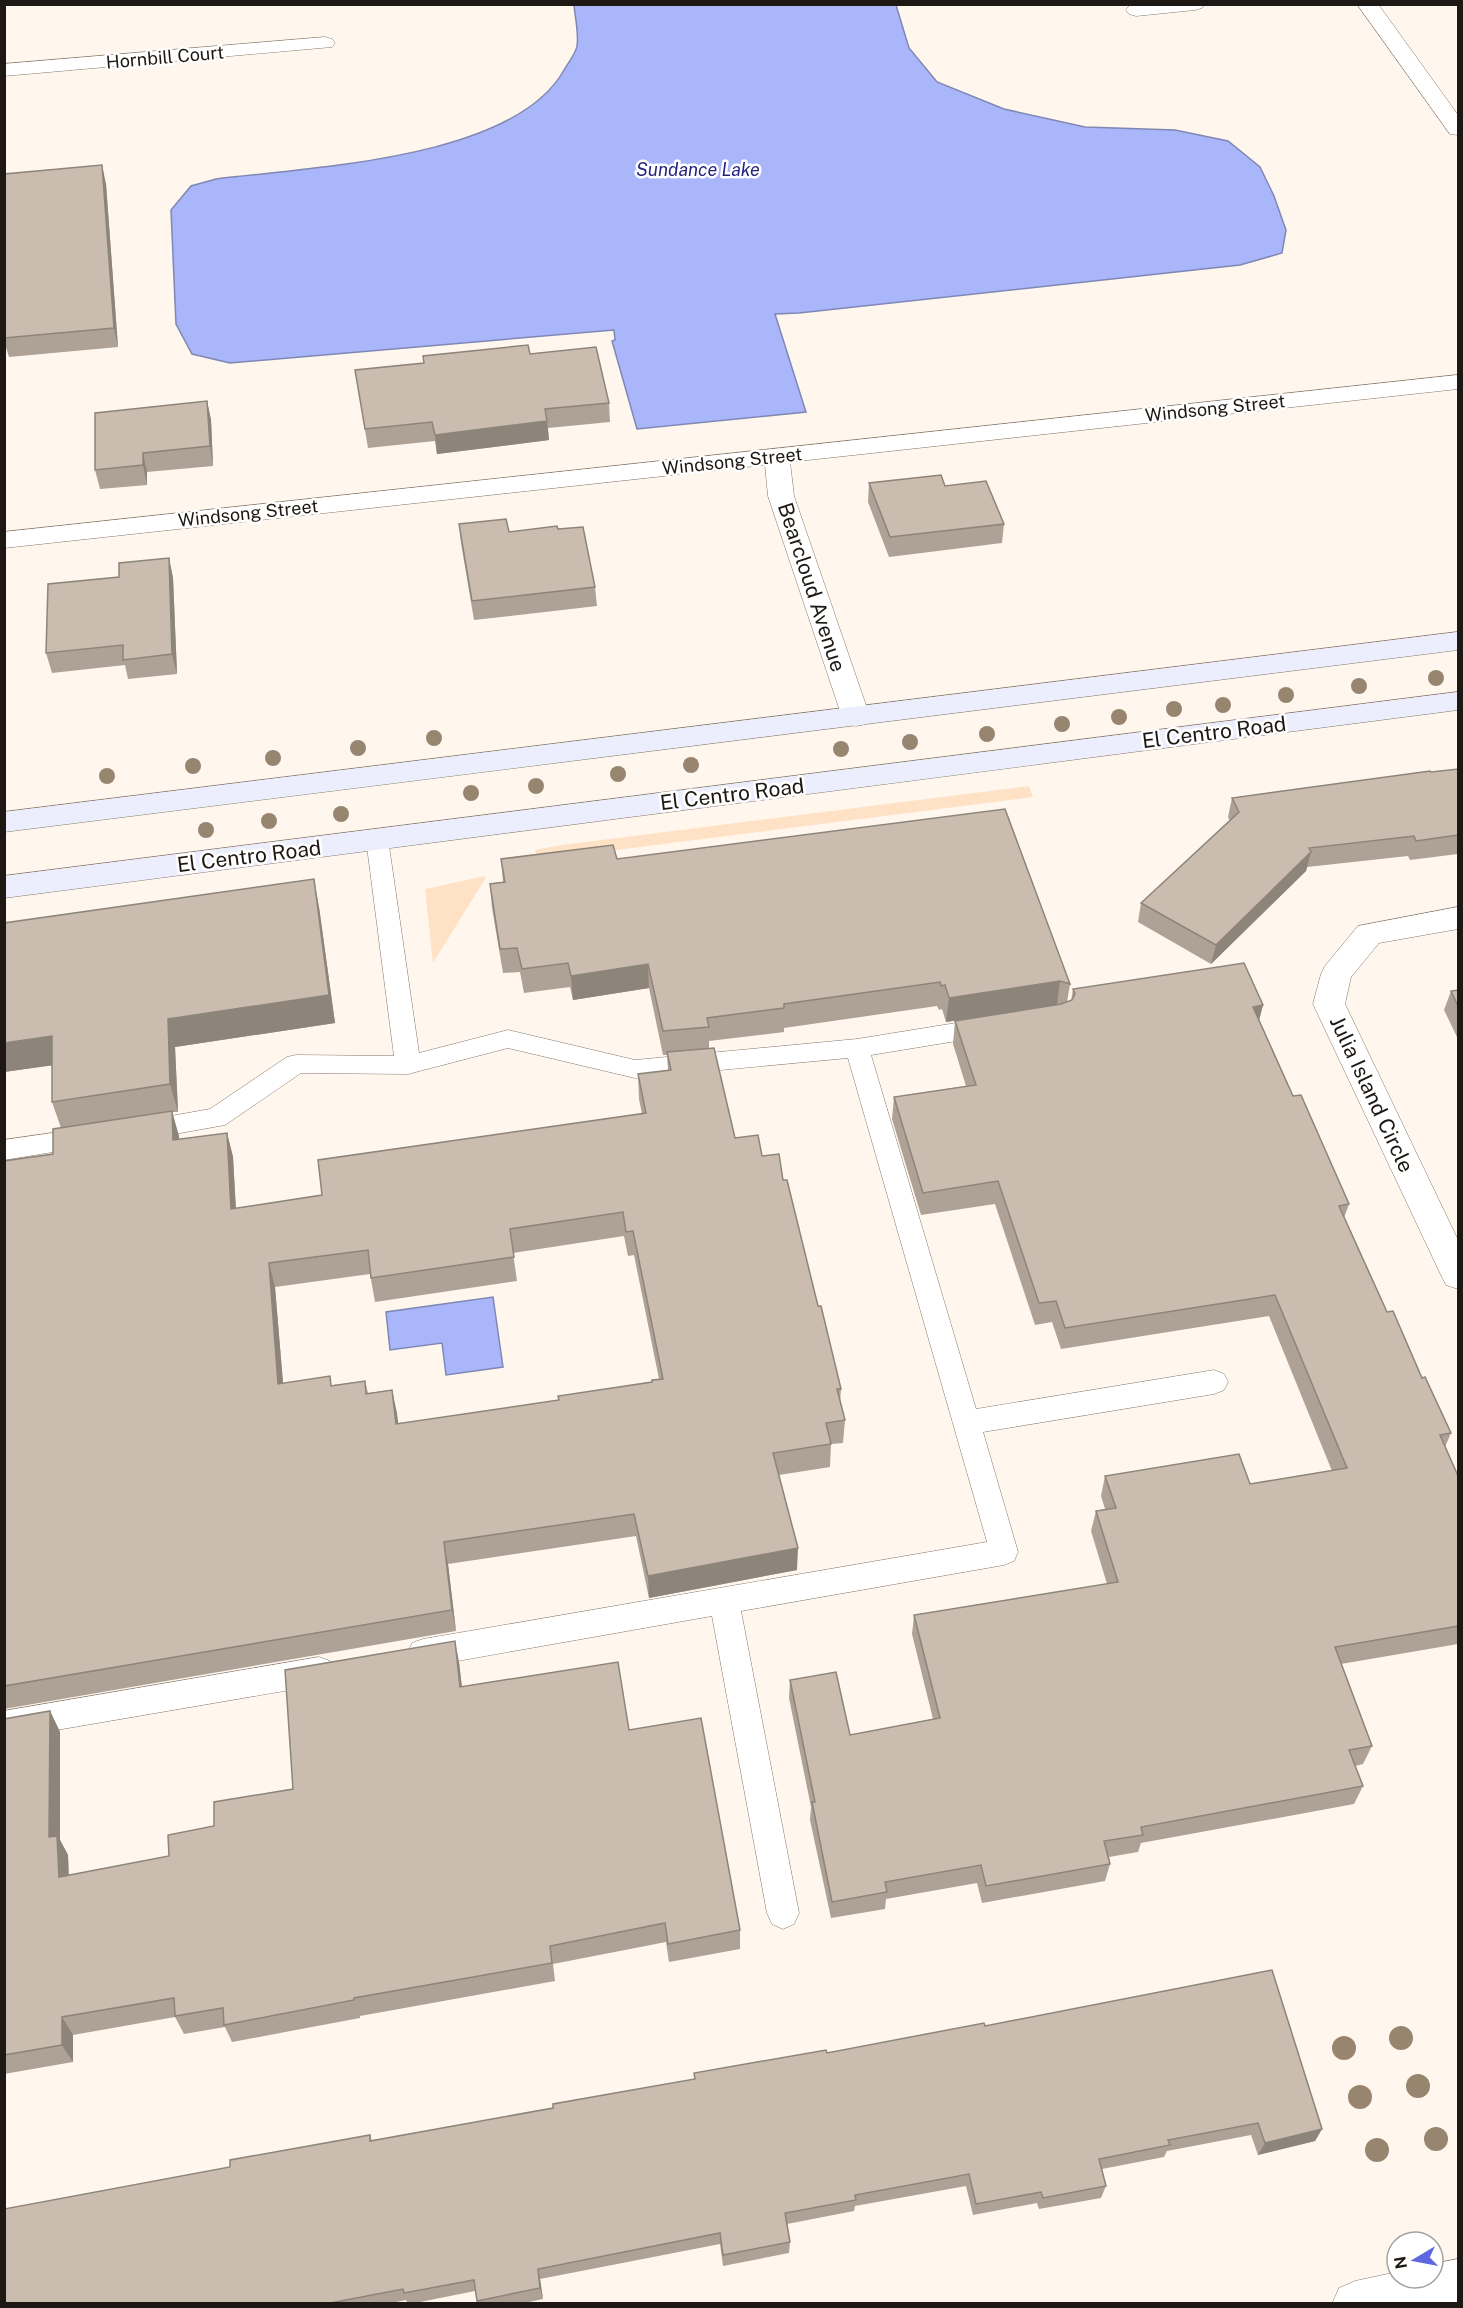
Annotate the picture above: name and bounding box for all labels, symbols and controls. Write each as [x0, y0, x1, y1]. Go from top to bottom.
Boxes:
street label: Hornbill Court [105, 41, 225, 73]
water label: Sundance Lake [636, 159, 760, 180]
street label: Windsong Street [1144, 390, 1286, 426]
street label: Windsong Street [661, 443, 803, 479]
street label: Windsong Street [177, 495, 319, 531]
street label: Bearcloud Avenue [773, 499, 851, 675]
street label: El Centro Road [1141, 711, 1287, 753]
street label: El Centro Road [659, 773, 805, 815]
street label: El Centro Road [176, 835, 322, 877]
street label: Julia Island Circle [1325, 1012, 1419, 1176]
north arrow [1385, 2230, 1445, 2290]
text: N [1390, 2255, 1411, 2270]

